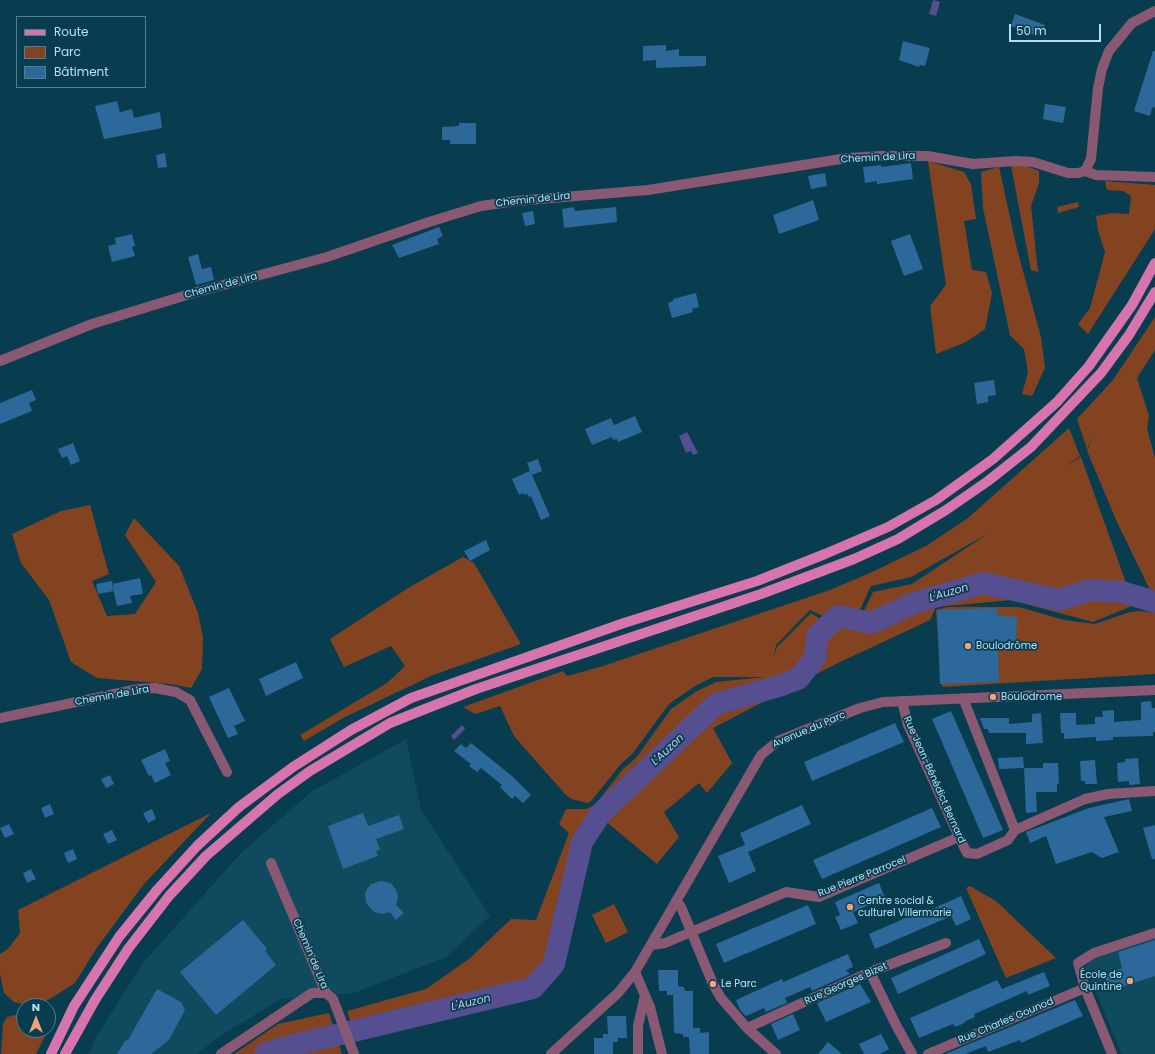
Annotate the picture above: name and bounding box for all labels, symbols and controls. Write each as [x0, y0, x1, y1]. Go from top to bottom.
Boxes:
legend [16, 16, 146, 88]
scale bar [1011, 16, 1103, 42]
text: 50 m [1016, 22, 1047, 39]
text: Route [54, 23, 88, 40]
text: Parc [54, 43, 81, 60]
text: Bâtiment [54, 63, 109, 80]
street label: Chemin de Lira [840, 150, 916, 166]
street label: Chemin de Lira [495, 190, 571, 210]
street label: Chemin de Lira [183, 270, 259, 302]
water label: L'Auzon [928, 581, 970, 605]
place label: Boulodrôme [976, 640, 1037, 652]
marker: Boulodrôme [963, 641, 973, 651]
street label: Chemin de Lira [74, 684, 150, 708]
place label: Boulodrome [1001, 691, 1062, 703]
marker: Boulodrome [988, 692, 998, 702]
street label: Avenue du Parc [771, 709, 847, 751]
street label: Rue Jean-Bénédict Bernard [901, 715, 967, 845]
water label: L'Auzon [649, 732, 687, 768]
street label: Rue Pierre Parrocel [817, 854, 907, 900]
place label: Centre social & culturel Villermarie [858, 895, 952, 918]
marker: Centre social & culturel Villermarie [845, 902, 855, 912]
street label: Chemin de Lira [290, 917, 330, 991]
street label: Rue Georges Bizet [803, 960, 889, 1008]
place label: École de Quintine [1080, 969, 1122, 992]
marker: École de Quintine [1125, 976, 1135, 986]
place label: Le Parc [721, 978, 757, 990]
marker: Le Parc [708, 979, 718, 989]
water label: L'Auzon [450, 992, 492, 1014]
street label: Rue Charles Gounod [956, 995, 1056, 1047]
north arrow [16, 998, 56, 1038]
text: N [32, 999, 40, 1015]

